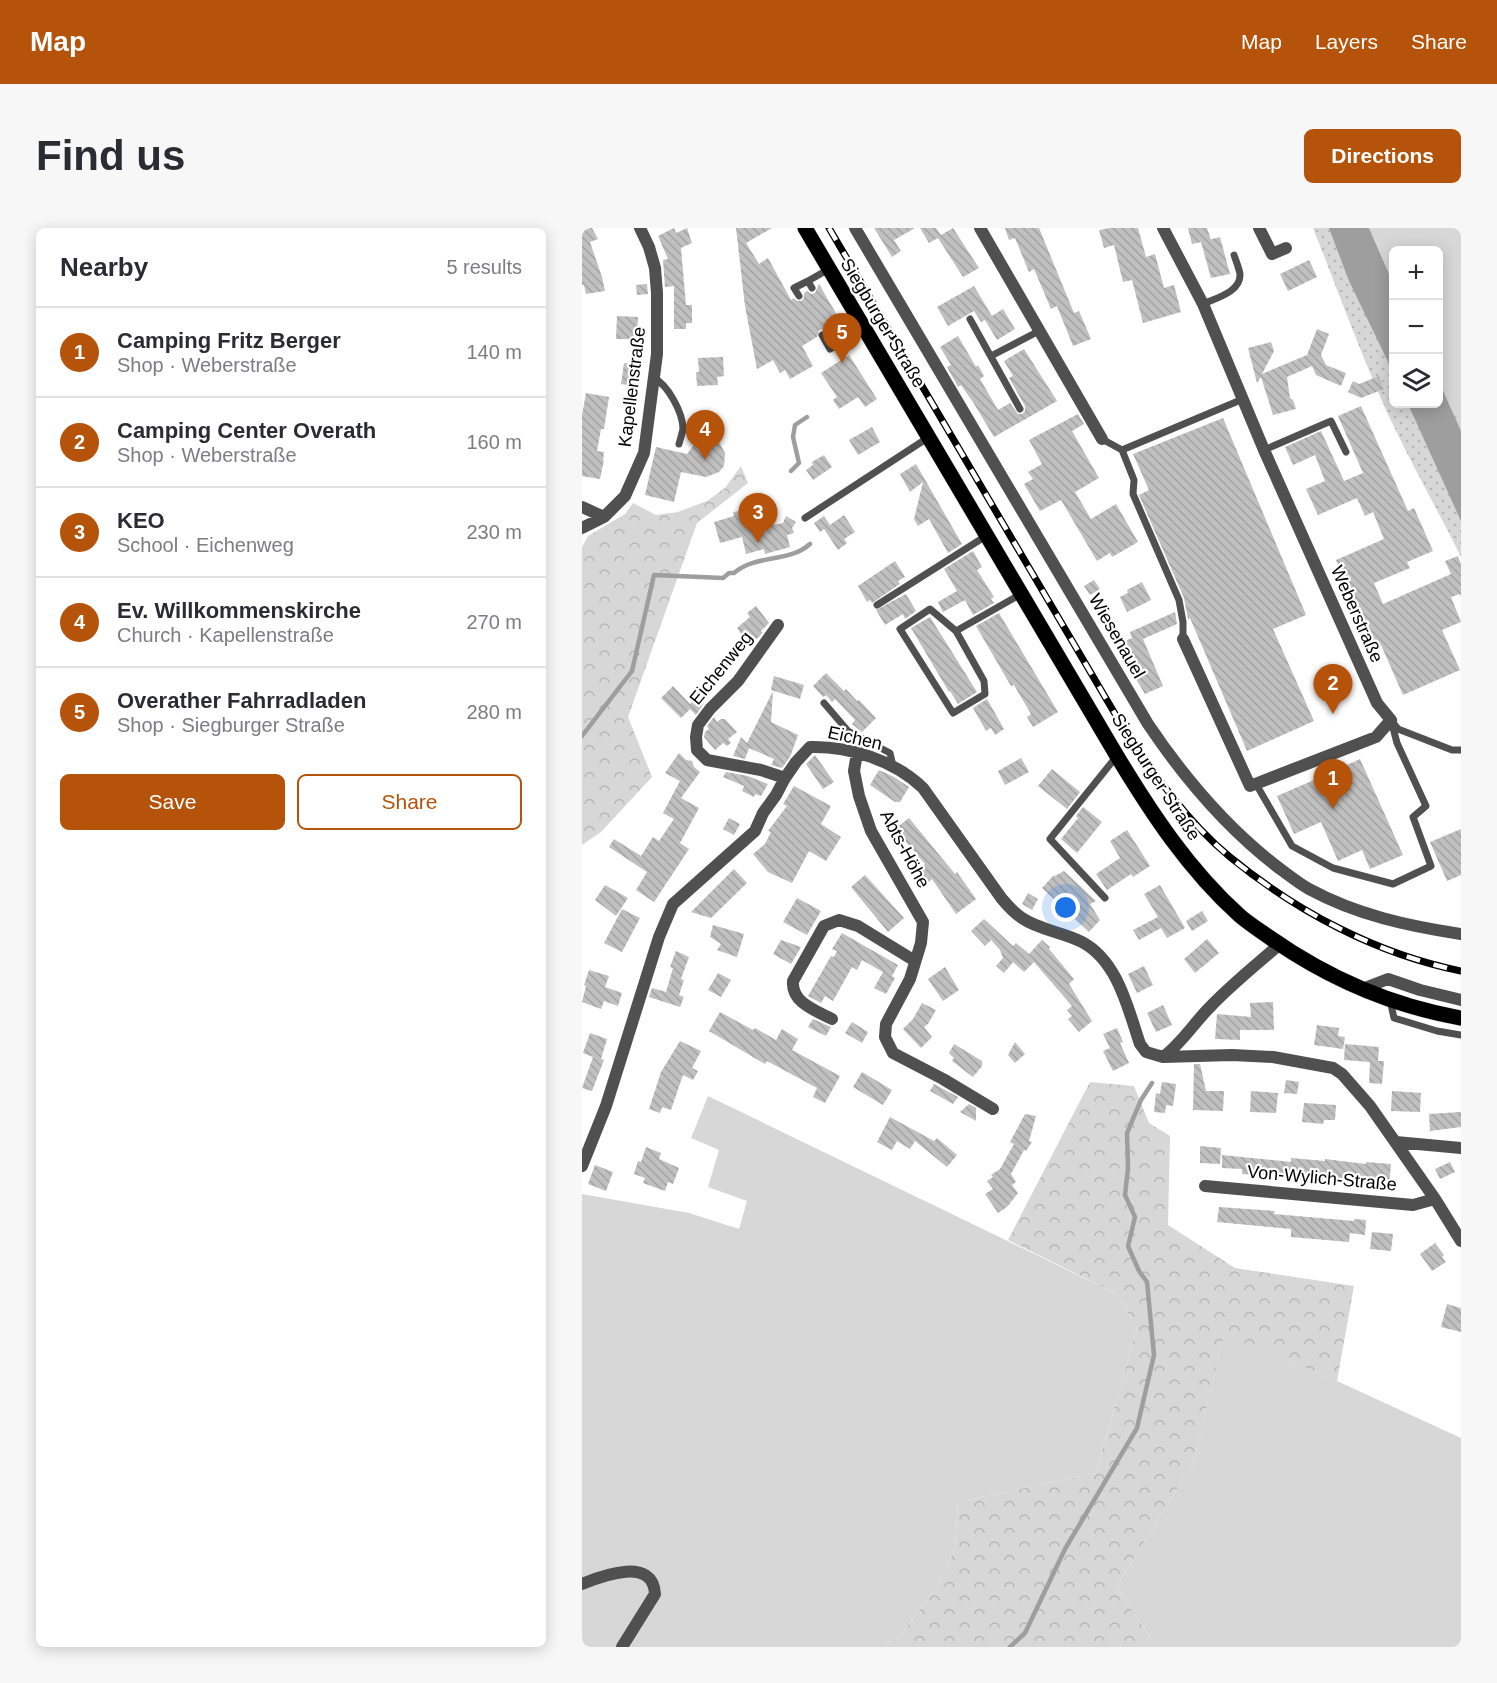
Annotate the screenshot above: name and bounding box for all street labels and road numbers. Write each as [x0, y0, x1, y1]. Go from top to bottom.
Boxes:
street label: Siegburger Straße [837, 255, 929, 391]
street label: Kapellenstraße [615, 326, 649, 448]
street label: Weberstraße [1327, 563, 1387, 665]
street label: Wiesenauel [1085, 590, 1149, 682]
street label: Eichenweg [686, 627, 756, 709]
street label: Siegburger Straße [1108, 710, 1204, 844]
street label: Eichen [826, 722, 884, 754]
street label: Abts-Höhe [876, 807, 934, 891]
street label: Von-Wylich-Straße [1246, 1162, 1398, 1194]

